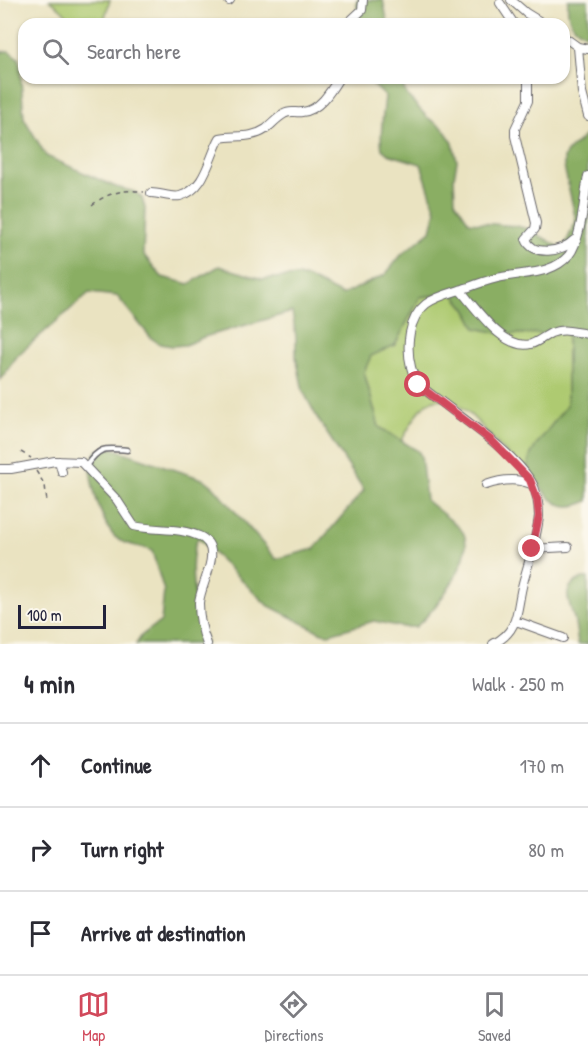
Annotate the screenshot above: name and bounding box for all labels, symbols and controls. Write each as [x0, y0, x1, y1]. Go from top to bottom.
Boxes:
search box [18, 18, 570, 84]
icon: search [39, 35, 72, 68]
text: Search here [87, 36, 181, 66]
route start [404, 371, 430, 397]
route end [518, 535, 544, 561]
scale bar [18, 602, 106, 630]
text: 100 m [27, 604, 62, 626]
text: 4 min [24, 666, 75, 701]
text: Walk · 250 m [472, 670, 564, 697]
icon: ahead [24, 749, 57, 782]
text: Continue [81, 750, 152, 780]
text: 170 m [520, 752, 564, 779]
icon: right [24, 833, 57, 866]
text: Turn right [81, 834, 164, 864]
text: 80 m [528, 836, 564, 863]
icon: arrive [24, 917, 57, 950]
text: Arrive at destination [81, 918, 246, 948]
tab: Map [77, 988, 110, 1046]
tab: Directions [265, 988, 323, 1046]
tab: Saved [478, 988, 511, 1046]

